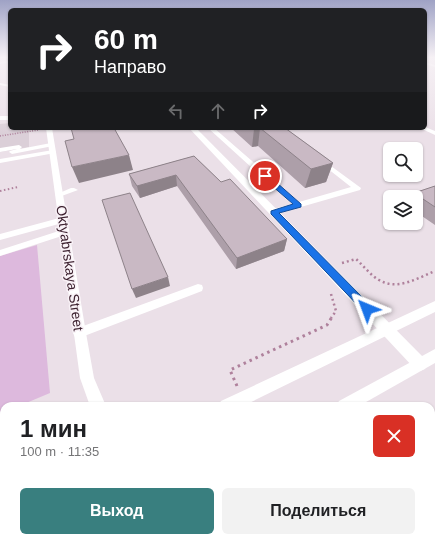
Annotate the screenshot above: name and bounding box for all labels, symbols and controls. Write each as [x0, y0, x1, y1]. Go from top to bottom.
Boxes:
icon: right [28, 24, 80, 76]
text: 60 m [94, 24, 158, 55]
text: Направо [94, 57, 166, 77]
icon: left [165, 100, 187, 122]
icon: ahead [207, 100, 229, 122]
icon: right [249, 100, 271, 122]
map controls [383, 142, 423, 230]
button: search [383, 142, 423, 182]
pin [248, 159, 282, 193]
icon: arrive [254, 165, 276, 187]
button: layers [383, 190, 423, 230]
street label: Oktyabrskaya Street [53, 204, 87, 332]
position arrow [346, 288, 388, 330]
text: 1 мин [20, 415, 87, 442]
button: close [373, 415, 415, 457]
text: 100 m · 11:35 [20, 444, 99, 459]
button: Выход [20, 488, 214, 534]
button: Поделиться [222, 488, 415, 534]

